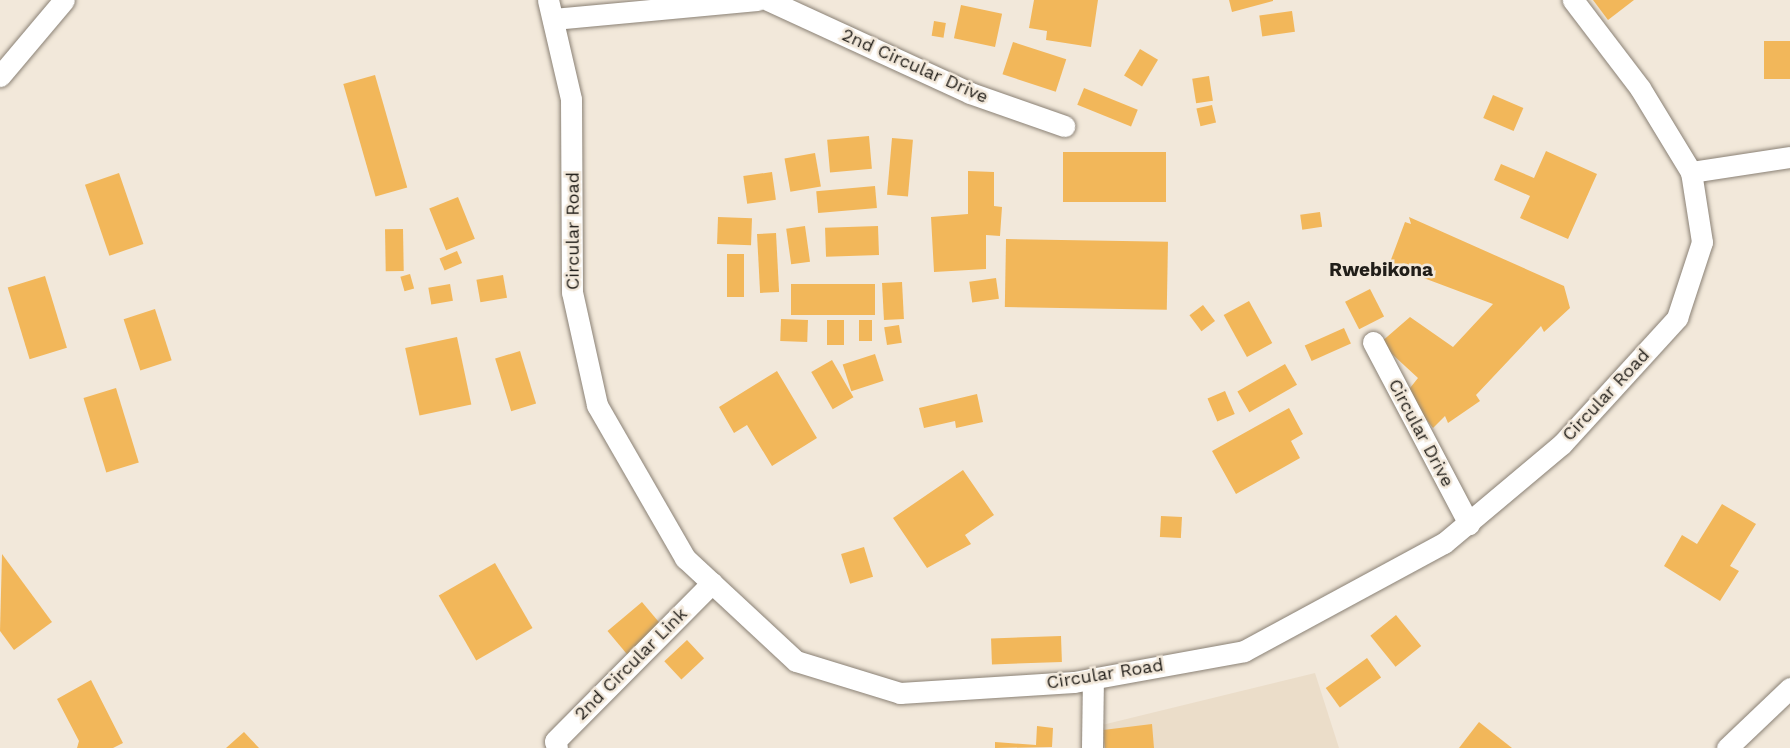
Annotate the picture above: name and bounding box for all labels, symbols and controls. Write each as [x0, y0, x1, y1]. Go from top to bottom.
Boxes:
street label: 2nd Circular Drive [838, 24, 992, 108]
street label: Circular Road [562, 172, 584, 290]
district label: Rwebikona [1329, 259, 1433, 281]
street label: Circular Road [1558, 344, 1654, 446]
street label: Circular Drive [1383, 375, 1459, 491]
street label: 2nd Circular Link [570, 603, 692, 725]
street label: Circular Road [1045, 654, 1165, 694]

